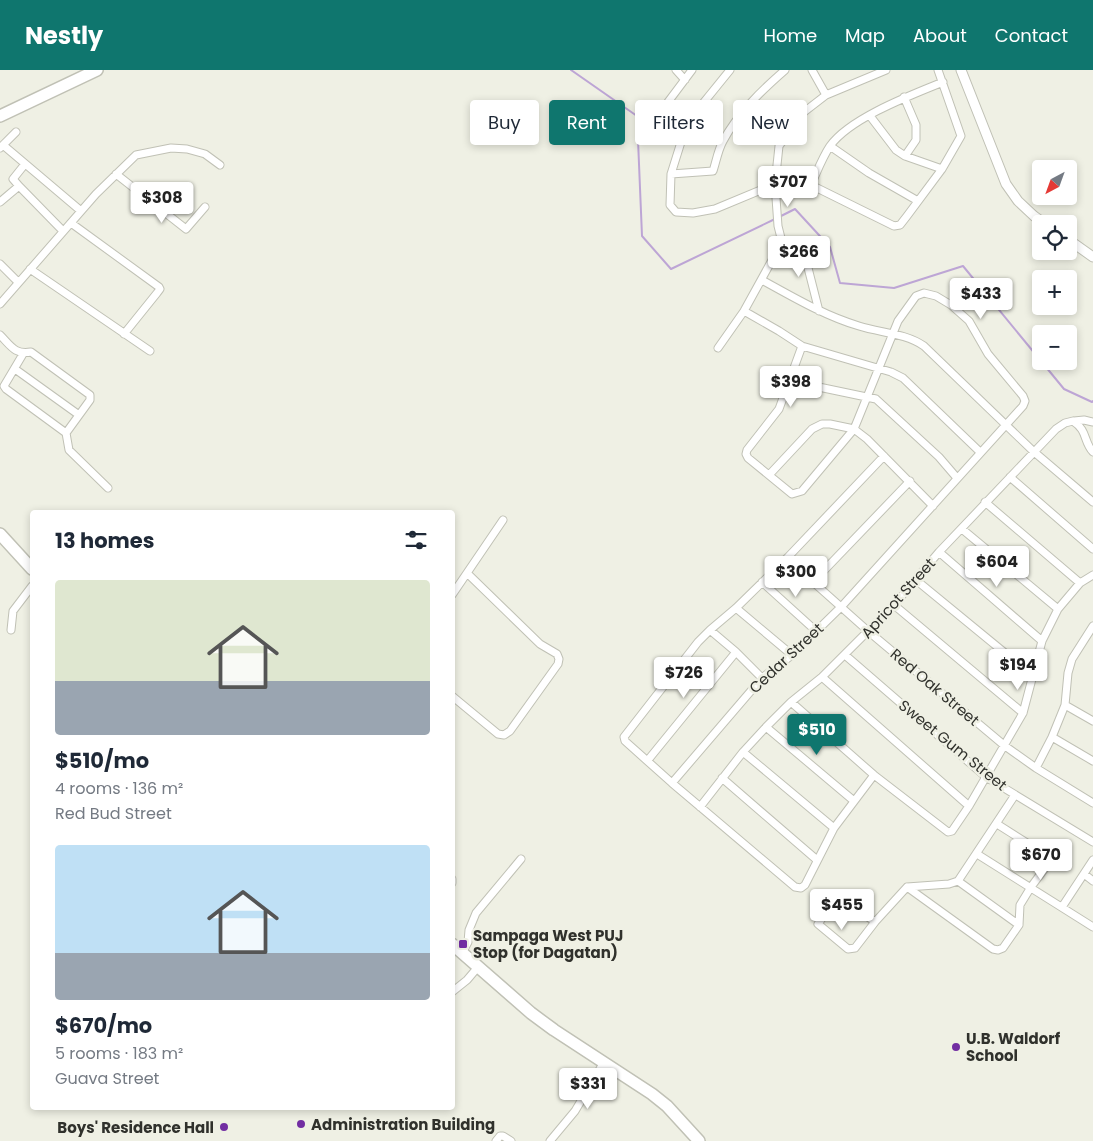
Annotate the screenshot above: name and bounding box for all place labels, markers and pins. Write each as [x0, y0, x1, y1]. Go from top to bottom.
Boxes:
pin: $707 [758, 166, 818, 208]
pin: $308 [132, 182, 192, 224]
pin: $266 [769, 236, 829, 278]
pin: $433 [951, 278, 1011, 320]
pin: $398 [761, 366, 821, 408]
pin: $604 [967, 546, 1027, 588]
pin: $300 [766, 556, 826, 598]
pin: $194 [988, 648, 1048, 691]
pin: $726 [654, 656, 714, 699]
pin: $510 [787, 714, 847, 756]
pin: $670 [1011, 838, 1071, 881]
pin: $455 [812, 888, 872, 931]
place label: Sampaga West PUJ Stop (for Dagatan) [473, 925, 623, 963]
marker: Sampaga West PUJ Stop (for Dagatan) [457, 938, 469, 950]
place label: U.B. Waldorf School [966, 1028, 1061, 1066]
marker: U.B. Waldorf School [950, 1041, 962, 1053]
pin: $331 [558, 1068, 618, 1110]
place label: Administration Building [311, 1114, 495, 1135]
place label: Boys' Residence Hall [57, 1117, 214, 1138]
marker: Administration Building [295, 1118, 307, 1130]
marker: Boys' Residence Hall [218, 1121, 230, 1133]

